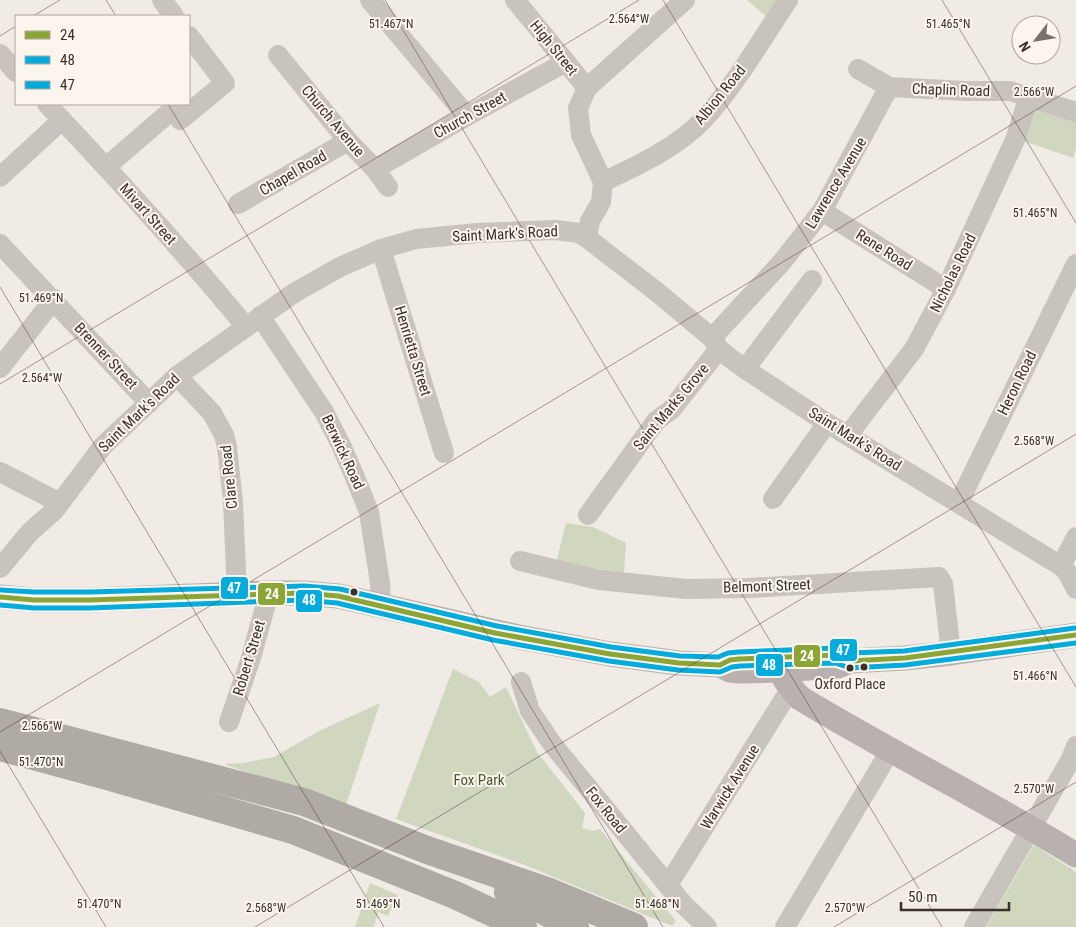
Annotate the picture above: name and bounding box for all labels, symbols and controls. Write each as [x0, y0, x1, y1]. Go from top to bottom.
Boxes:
text: 2.564°W [609, 12, 649, 26]
legend [15, 15, 190, 105]
north arrow [1011, 15, 1061, 65]
text: 51.467°N [369, 17, 413, 31]
street label: High Street [526, 17, 582, 79]
text: 51.465°N [926, 17, 970, 31]
text: 24 [60, 26, 75, 44]
text: N [1016, 39, 1034, 54]
text: 48 [60, 51, 75, 69]
street label: Albion Road [691, 62, 749, 128]
text: 47 [60, 76, 75, 94]
street label: Chaplin Road [912, 80, 990, 100]
street label: Church Avenue [298, 81, 368, 161]
text: 2.566°W [1014, 85, 1054, 99]
street label: Church Street [431, 88, 509, 142]
street label: Lawrence Avenue [802, 134, 870, 232]
street label: Chapel Road [256, 147, 330, 199]
street label: Mivart Street [116, 180, 180, 248]
text: 51.465°N [1013, 206, 1057, 220]
street label: Saint Mark's Road [452, 222, 558, 246]
street label: Rene Road [853, 226, 915, 274]
street label: Nicholas Road [926, 231, 980, 315]
text: 51.469°N [19, 291, 63, 305]
street label: Henrietta Street [391, 304, 435, 398]
street label: Brenner Street [71, 319, 141, 393]
street label: Heron Road [994, 348, 1040, 418]
street label: Saint Marks Grove [629, 360, 713, 454]
street label: Saint Mark's Road [95, 370, 183, 456]
text: 2.564°W [22, 371, 62, 385]
street label: Saint Mark's Road [805, 403, 905, 475]
street label: Berwick Road [318, 412, 368, 492]
text: 2.568°W [1014, 434, 1054, 448]
street label: Clare Road [217, 444, 241, 510]
street label: Belmont Street [723, 575, 811, 597]
line badge: 47 [220, 576, 249, 600]
text: 47 [227, 580, 241, 596]
line badge: 24 [257, 582, 286, 606]
text: 24 [265, 586, 279, 602]
unlabelled marker [349, 587, 359, 597]
line badge: 48 [295, 589, 323, 613]
text: 48 [302, 592, 316, 608]
street label: Robert Street [229, 618, 269, 698]
line badge: 47 [829, 638, 858, 662]
text: 47 [836, 642, 850, 658]
line badge: 24 [793, 644, 821, 668]
text: 24 [800, 648, 814, 664]
line badge: 48 [755, 653, 784, 677]
text: 48 [762, 657, 776, 673]
unlabelled marker [859, 662, 869, 672]
marker: Oxford Place [845, 663, 855, 673]
text: 51.466°N [1013, 669, 1057, 683]
place label: Oxford Place [814, 676, 886, 692]
text: 2.566°W [22, 719, 62, 733]
street label: Warwick Avenue [697, 741, 763, 833]
text: 51.470°N [19, 755, 63, 769]
park label: Fox Park [453, 771, 505, 789]
text: 2.570°W [1014, 782, 1054, 796]
street label: Fox Road [582, 783, 630, 837]
scale bar [901, 880, 1008, 912]
text: 50 m [908, 888, 938, 906]
text: 51.470°N [77, 897, 121, 911]
text: 51.469°N [356, 897, 400, 911]
text: 51.468°N [635, 897, 679, 911]
text: 2.568°W [246, 901, 286, 915]
text: 2.570°W [825, 901, 865, 915]

